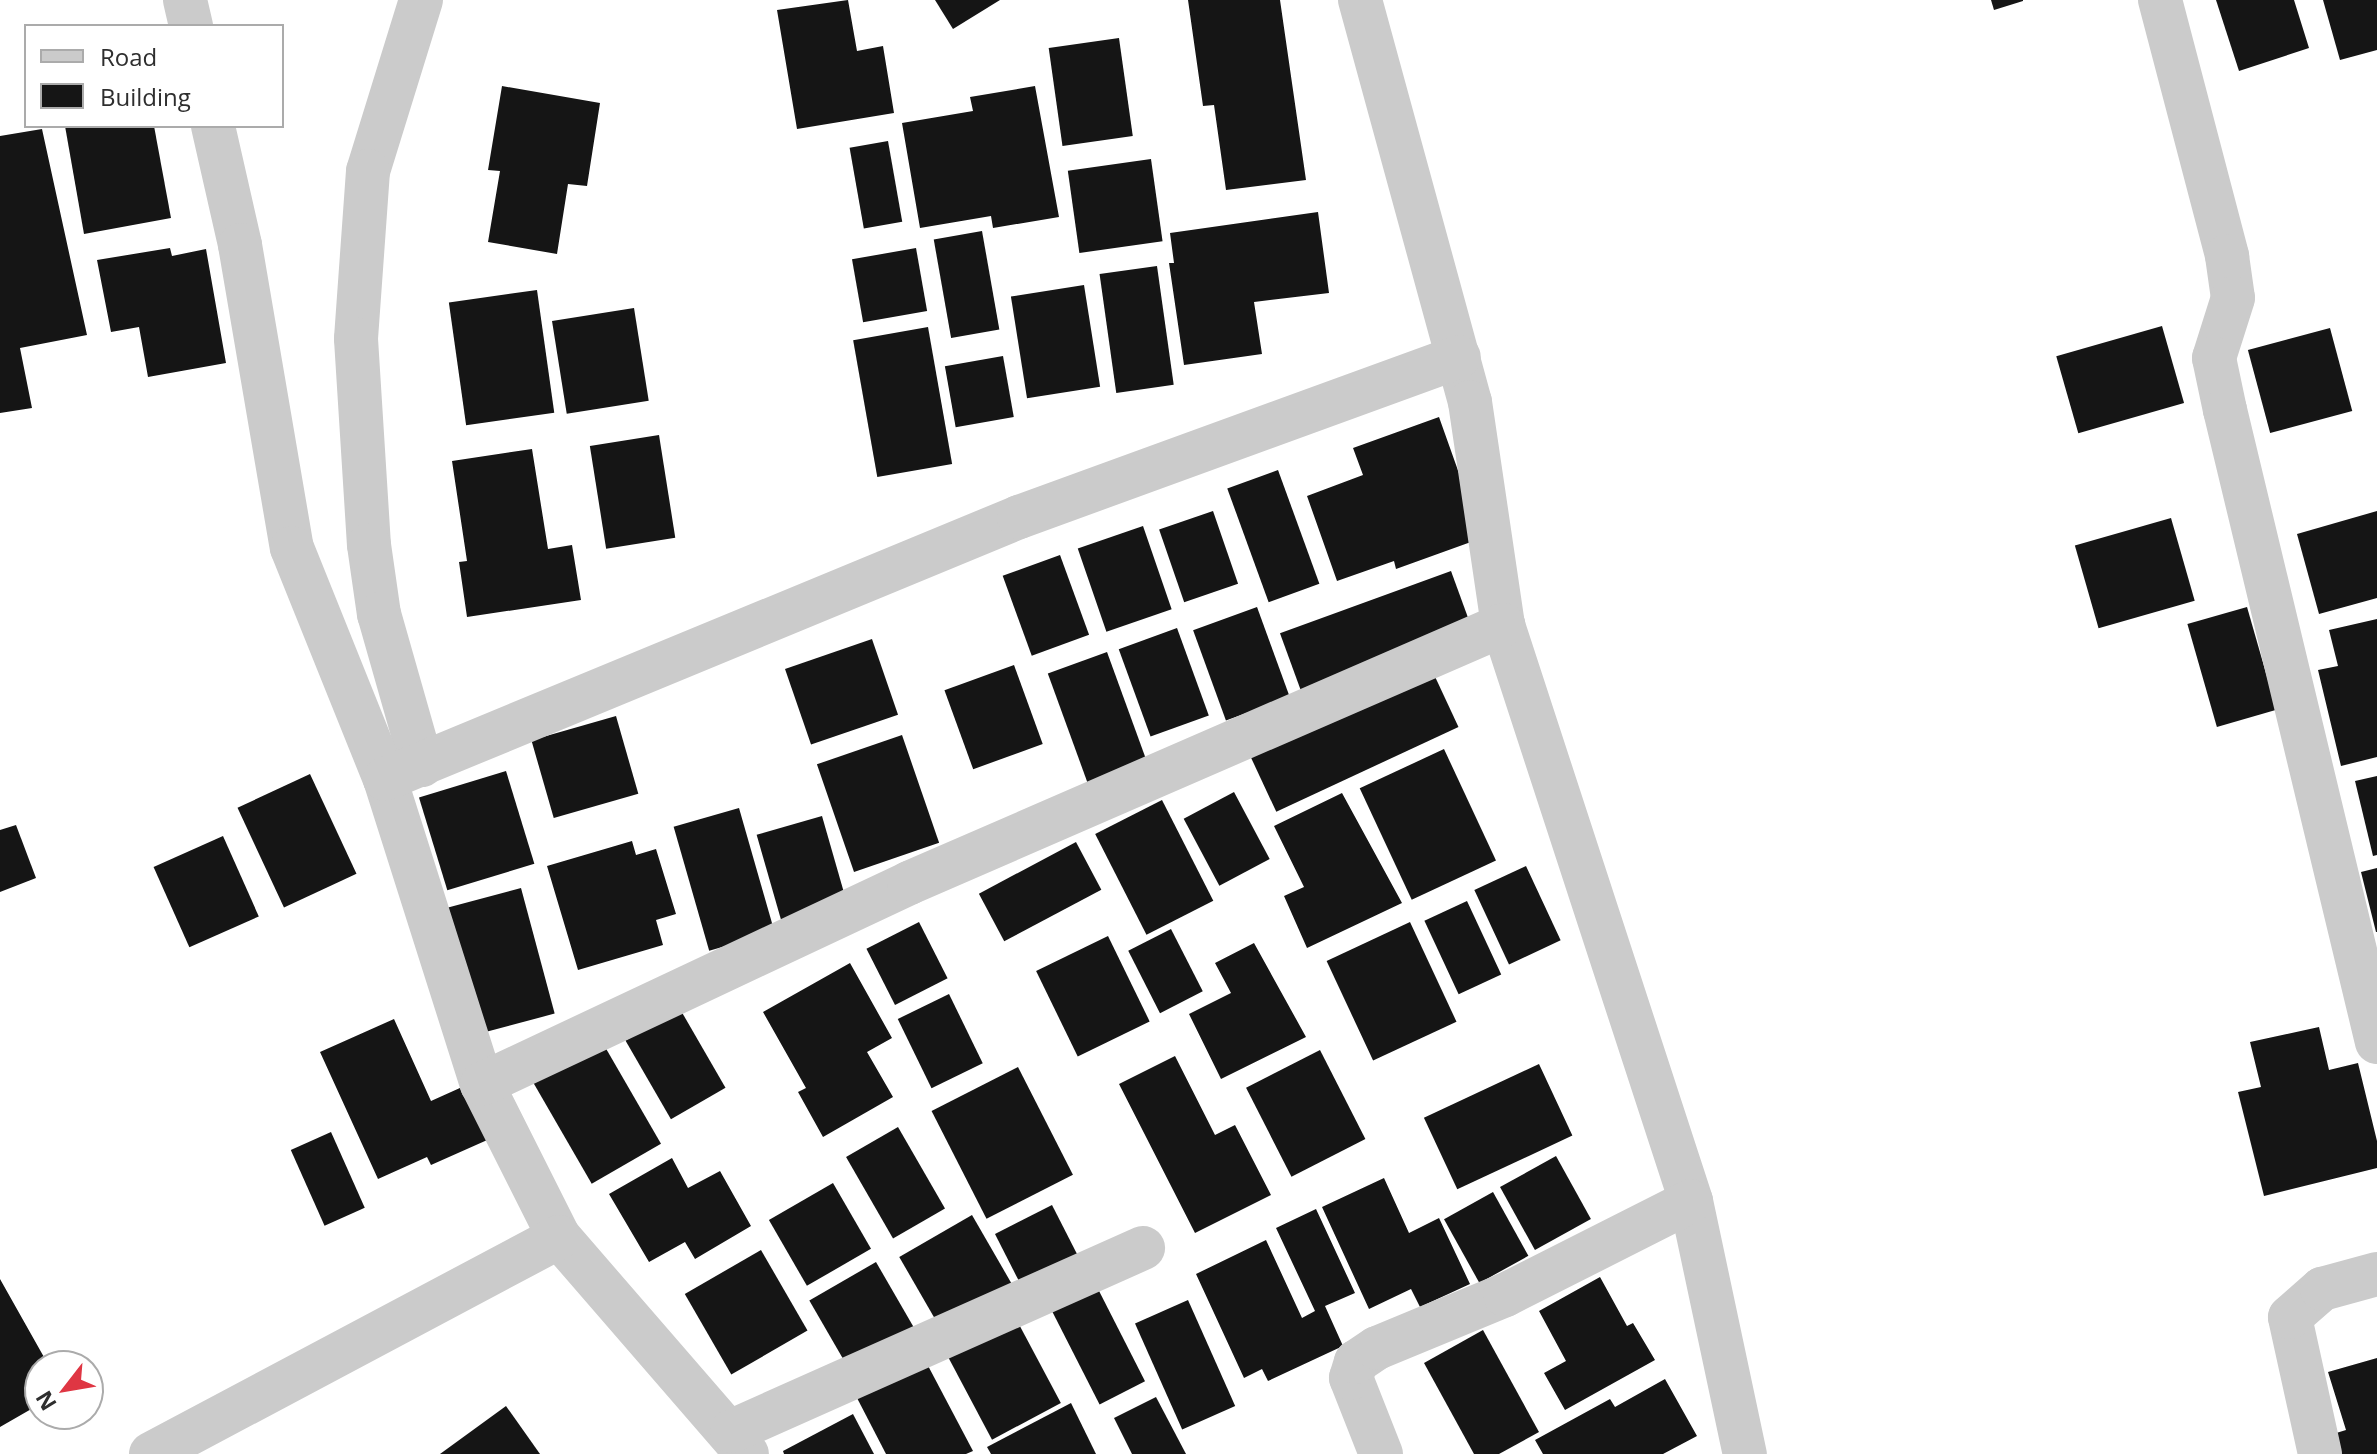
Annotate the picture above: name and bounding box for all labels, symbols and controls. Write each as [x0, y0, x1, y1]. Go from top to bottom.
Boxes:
legend [24, 24, 284, 128]
text: Road [100, 40, 157, 73]
text: Building [100, 80, 191, 113]
north arrow [24, 1350, 104, 1430]
text: N [28, 1386, 63, 1417]

